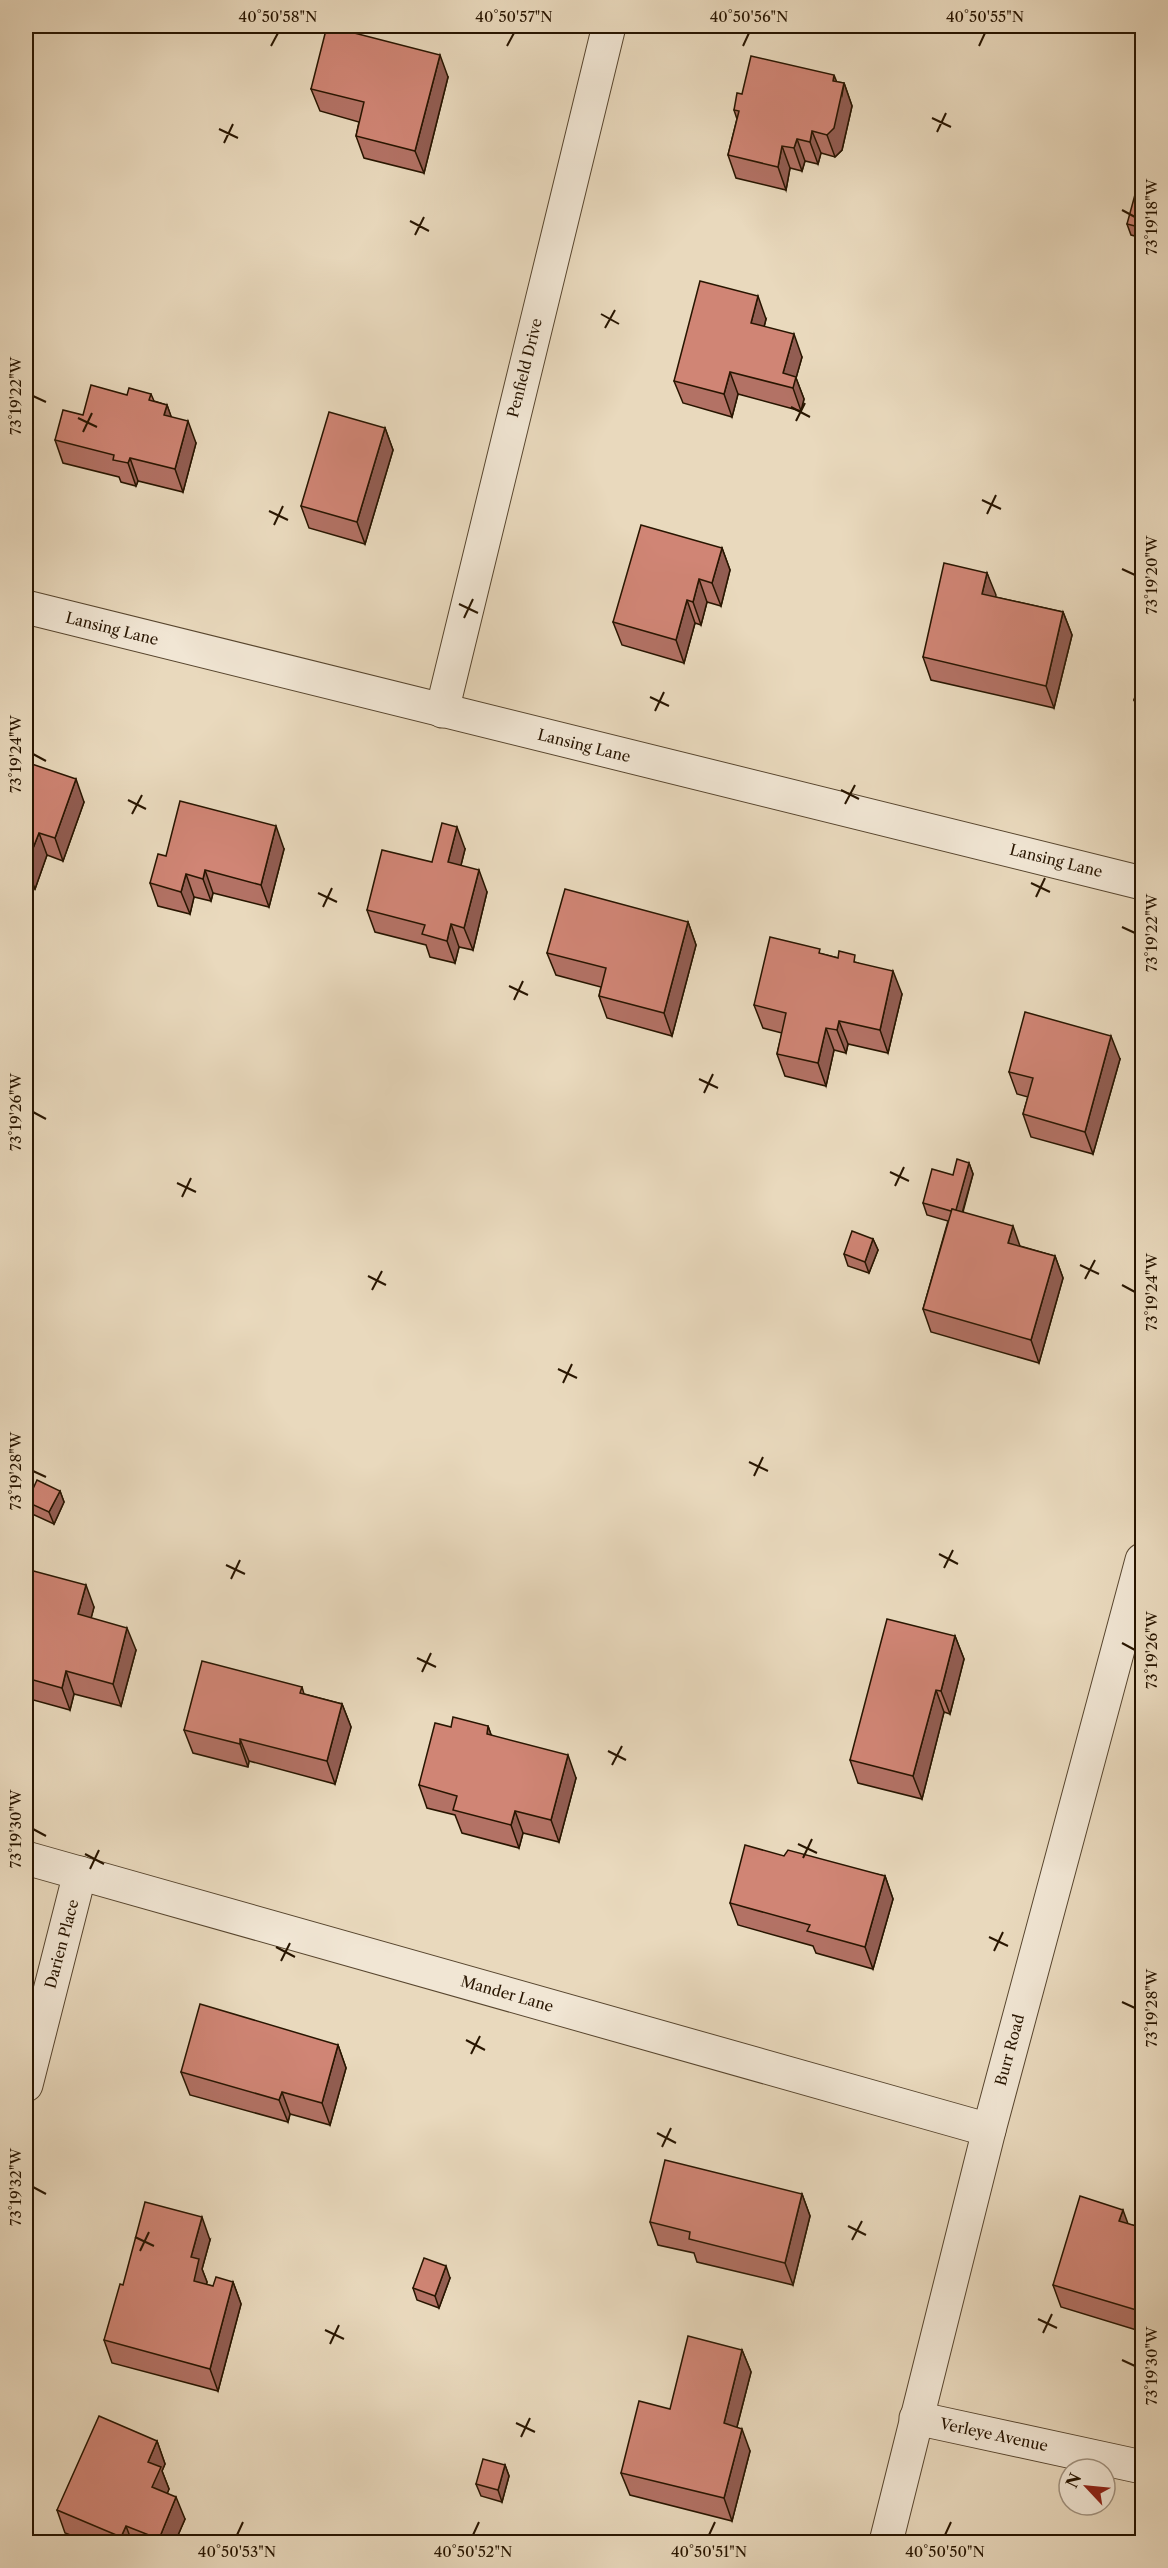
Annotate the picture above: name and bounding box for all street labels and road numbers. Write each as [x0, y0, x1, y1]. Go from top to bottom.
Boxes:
street label: Penfield Drive [503, 316, 546, 420]
street label: Lansing Lane [64, 608, 161, 649]
street label: Lansing Lane [536, 725, 633, 766]
street label: Lansing Lane [1008, 840, 1105, 881]
street label: Darien Place [41, 1897, 83, 1990]
street label: Mander Lane [459, 1971, 556, 2016]
street label: Burr Road [991, 2012, 1028, 2088]
street label: Verleye Avenue [937, 2414, 1050, 2455]

